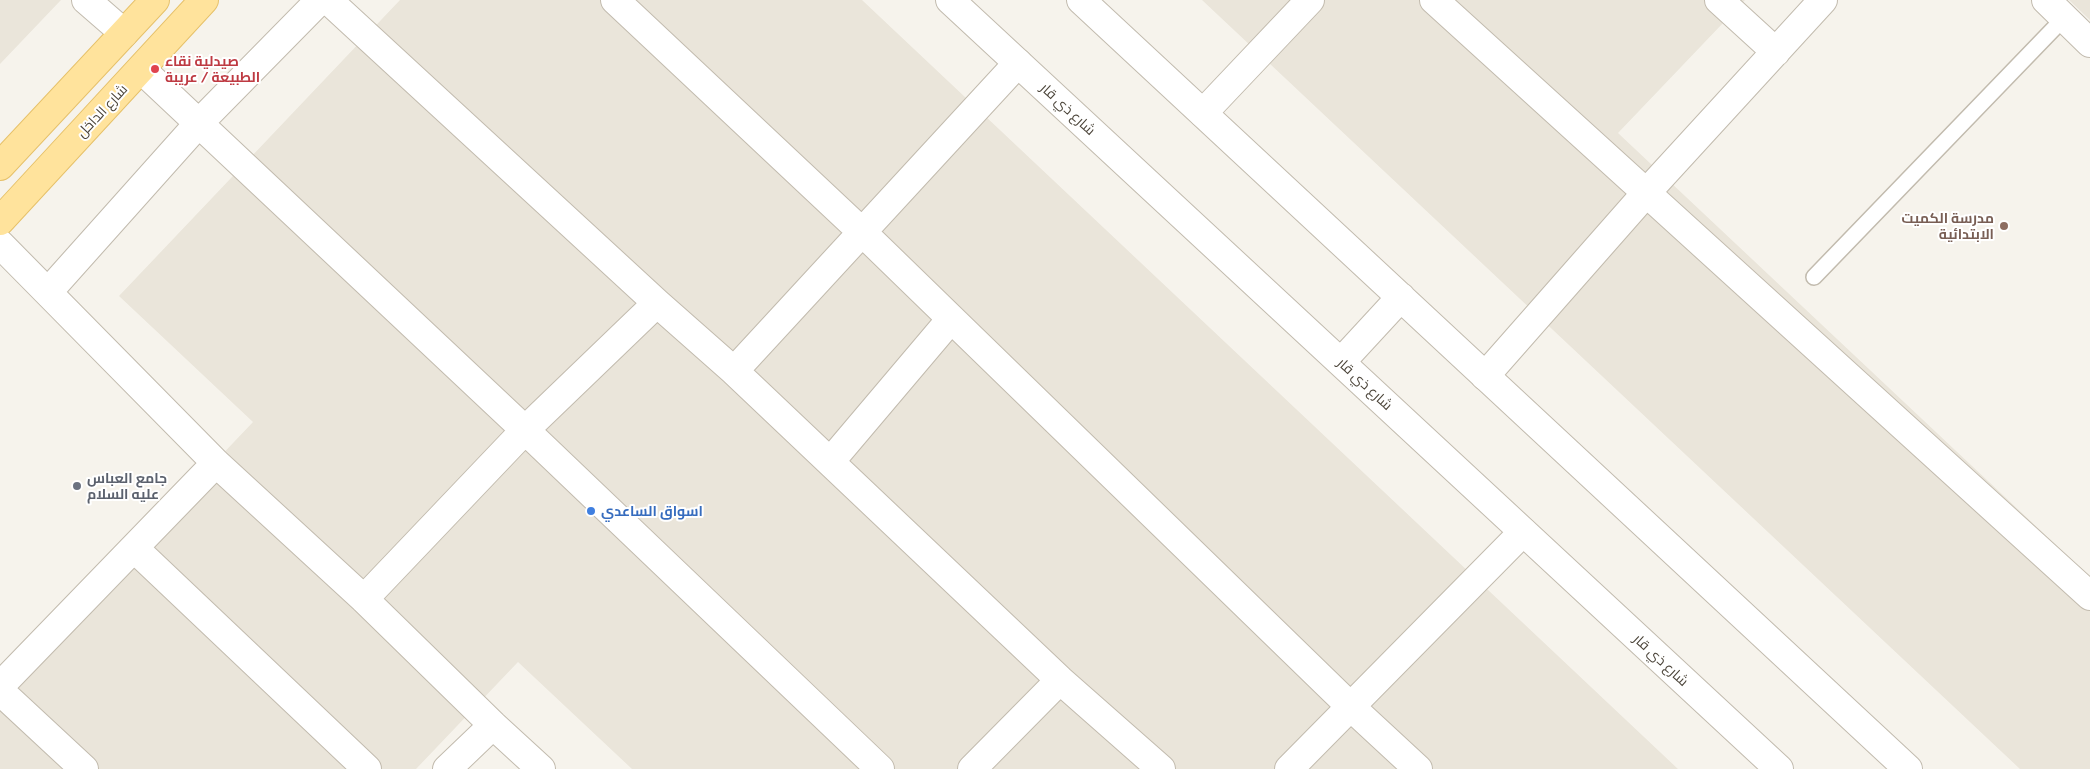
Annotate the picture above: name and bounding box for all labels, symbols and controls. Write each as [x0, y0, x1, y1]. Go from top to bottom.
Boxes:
place label: صيدلية نقاء الطبيعة / عريبة [165, 53, 260, 85]
marker: صيدلية نقاء الطبيعة / عريبة [149, 63, 161, 75]
street label: شارع ذي قار [1037, 79, 1099, 139]
street label: شارع الداخل [73, 81, 131, 141]
place label: مدرسة الكميت الابتدائية [1902, 210, 1994, 242]
marker: مدرسة الكميت الابتدائية [1998, 220, 2010, 232]
street label: شارع ذي قار [1334, 354, 1396, 414]
place label: جامع العباس عليه السلام [87, 470, 167, 502]
marker: جامع العباس عليه السلام [71, 480, 83, 492]
place label: اسواق الساعدي [601, 503, 703, 519]
marker: اسواق الساعدي [585, 505, 597, 517]
street label: شارع ذي قار [1630, 630, 1692, 690]

